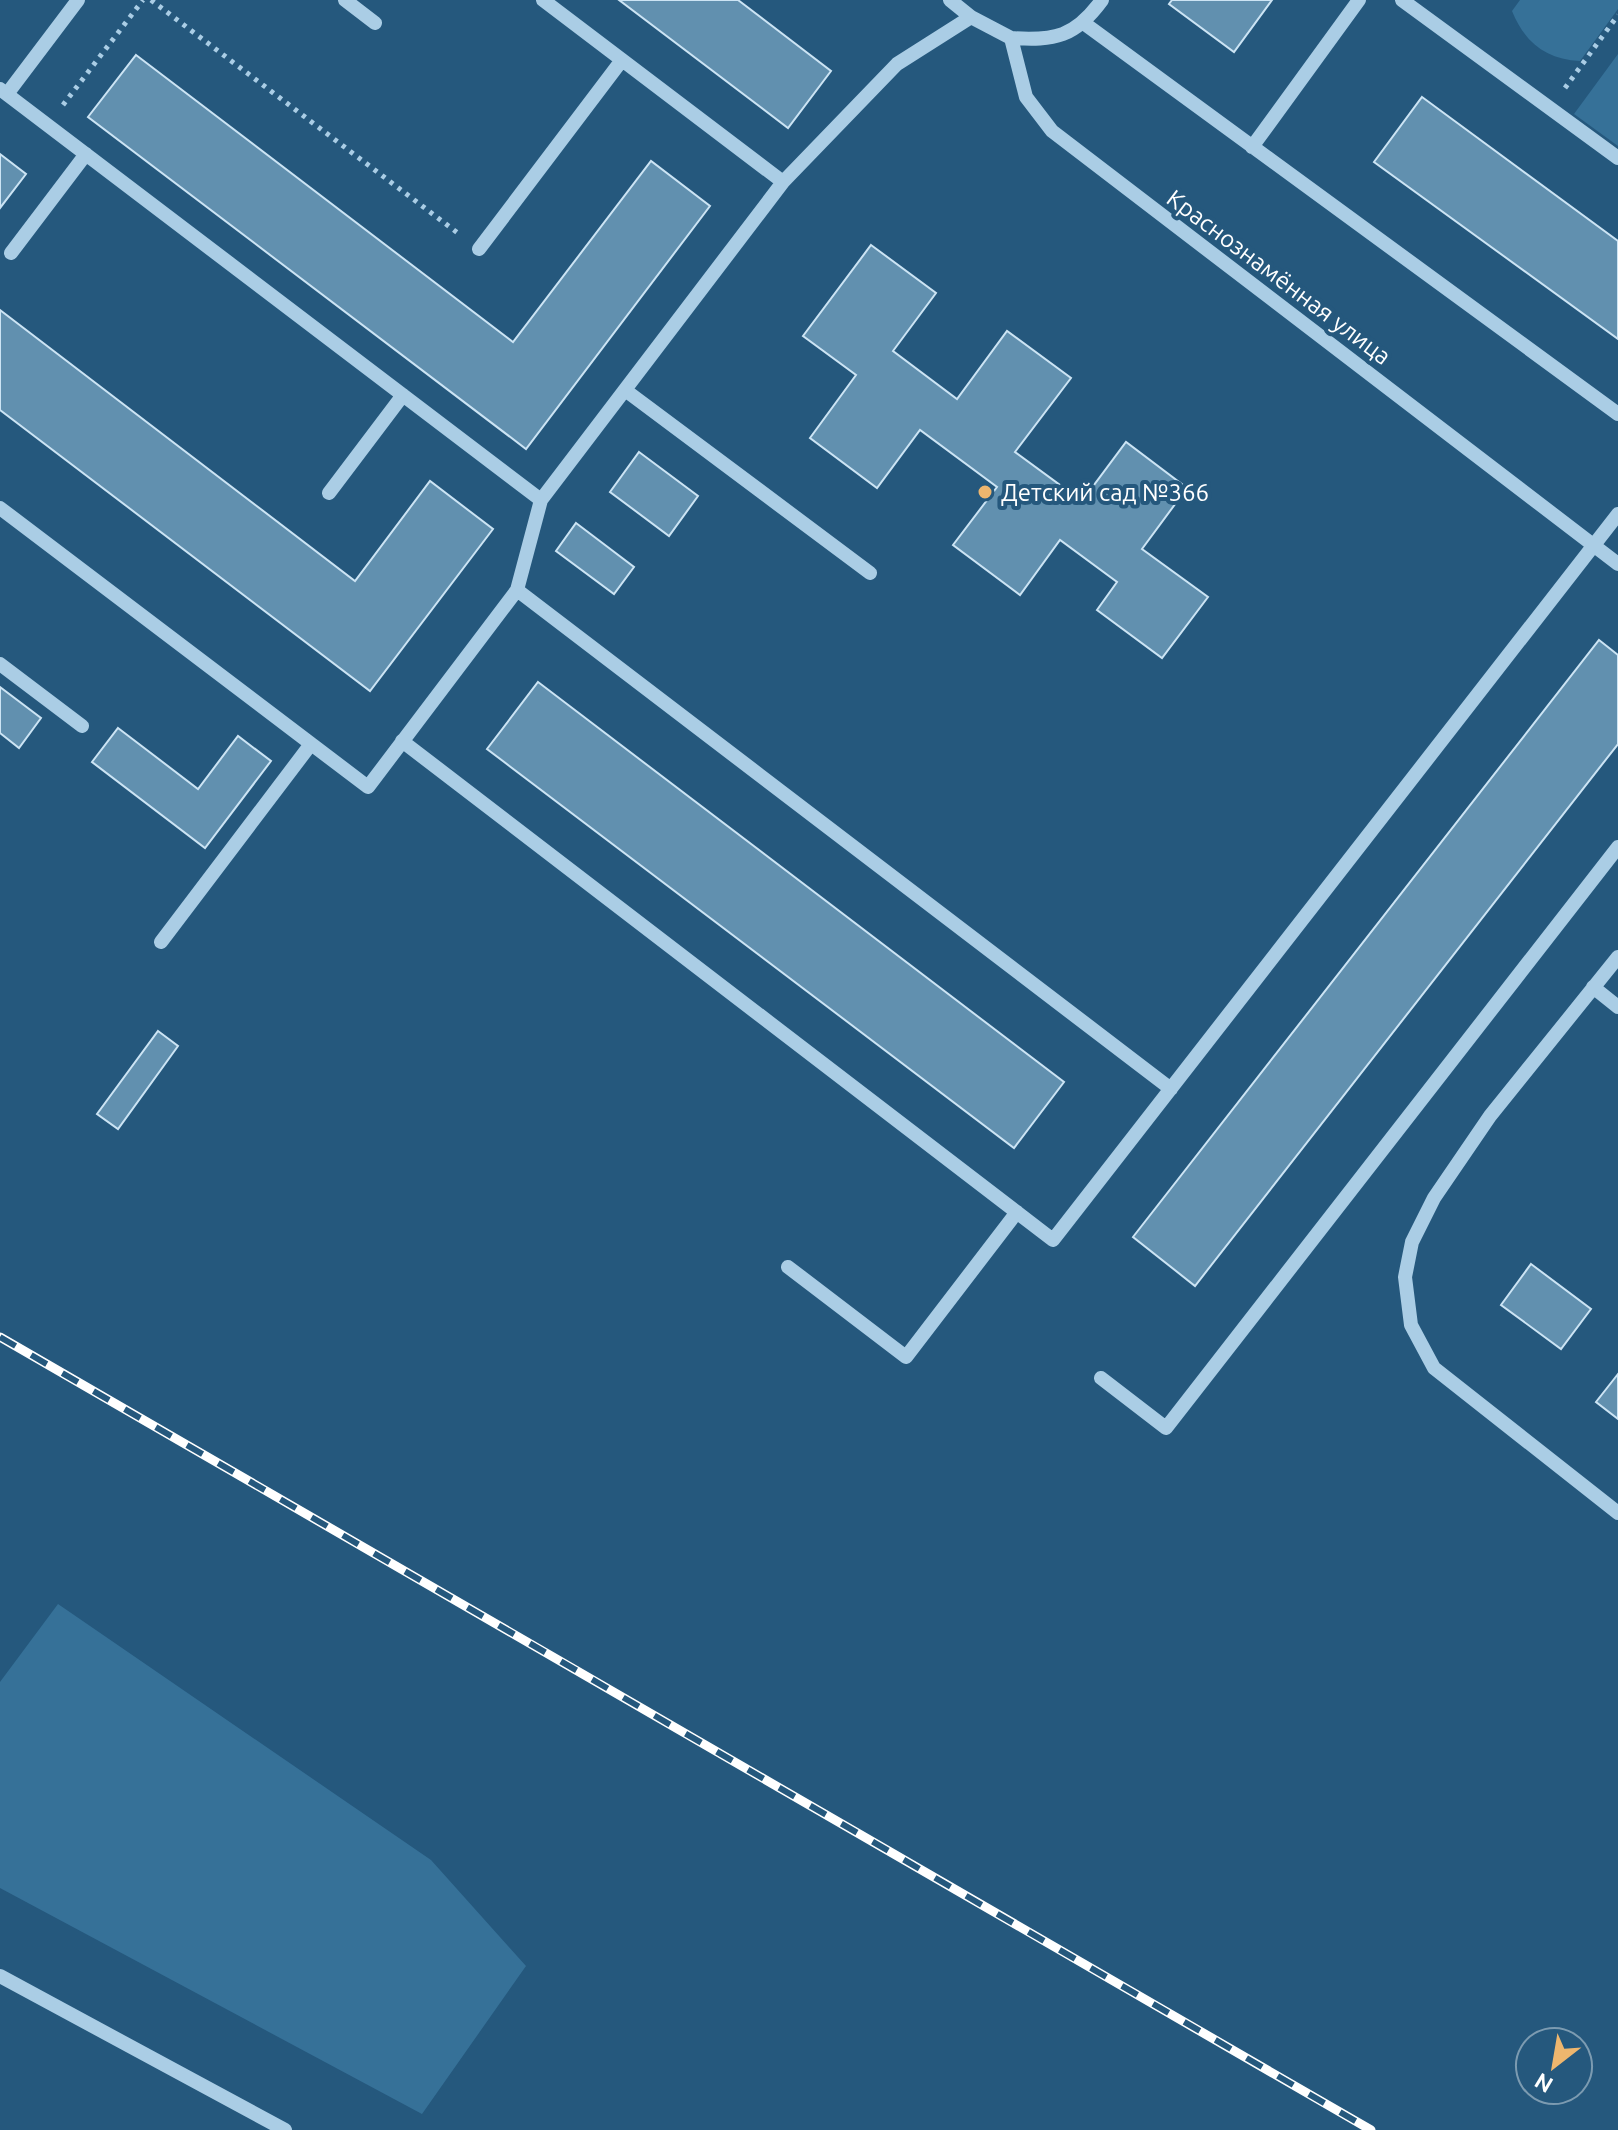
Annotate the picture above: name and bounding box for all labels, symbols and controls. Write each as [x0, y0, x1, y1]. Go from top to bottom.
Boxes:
street label: Краснознамённая улица [1162, 184, 1396, 370]
place label: Детский сад №366 [1001, 479, 1209, 506]
marker: Детский сад №366 [976, 483, 994, 501]
north arrow [1514, 2026, 1594, 2106]
text: N [1530, 2069, 1557, 2099]

